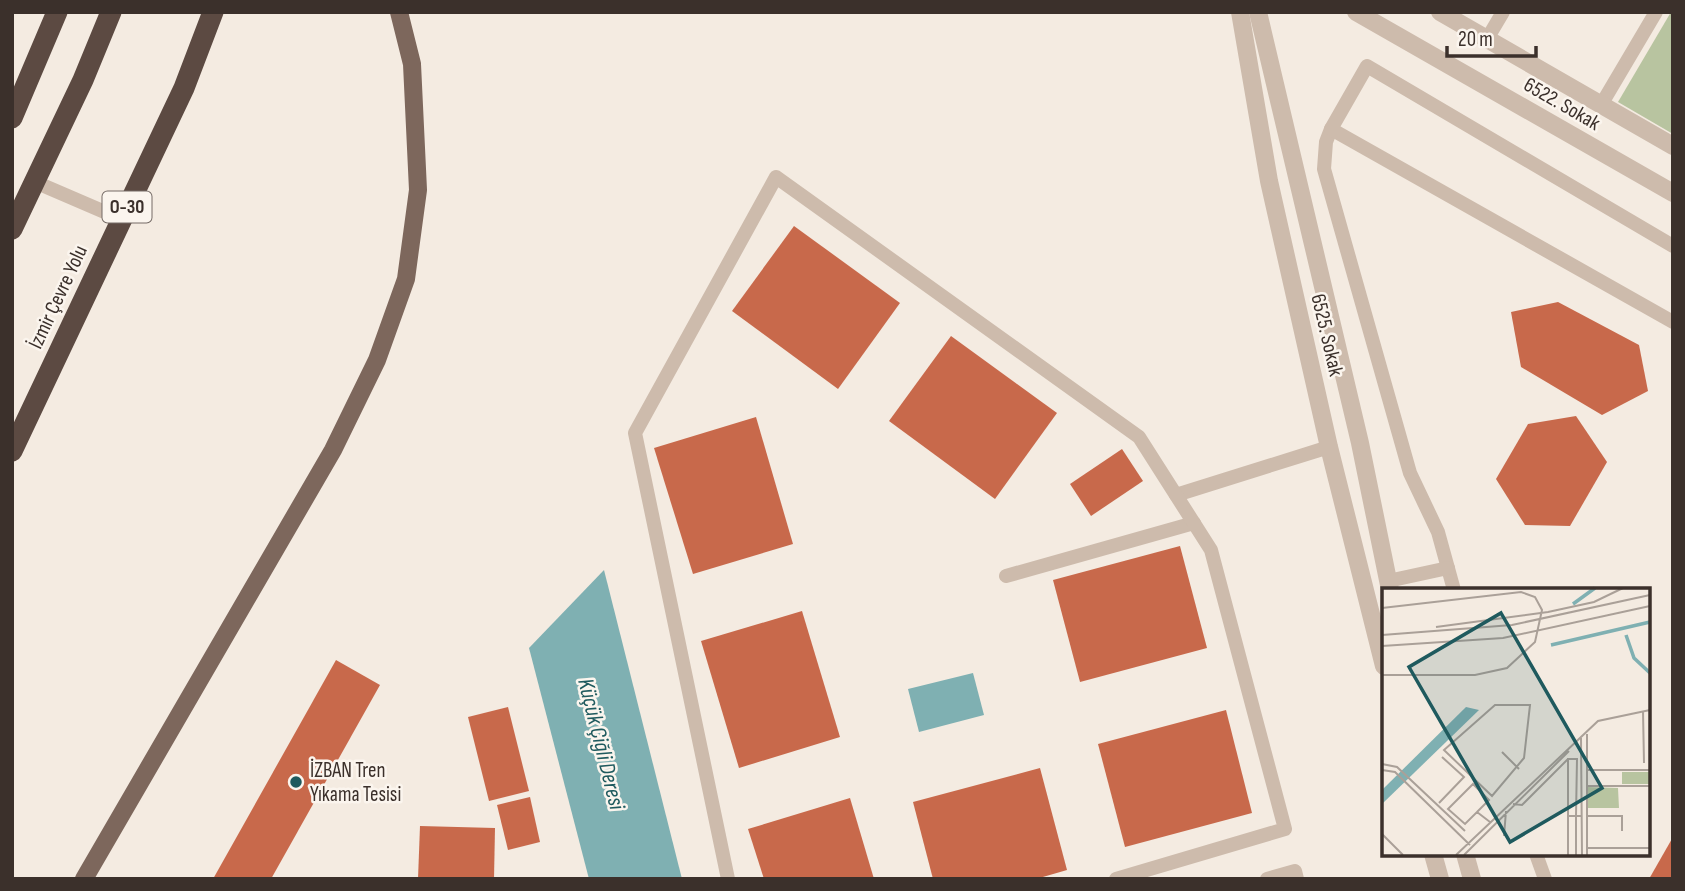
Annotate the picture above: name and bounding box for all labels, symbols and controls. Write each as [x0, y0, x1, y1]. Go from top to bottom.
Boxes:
scale bar [1447, 14, 1536, 58]
text: 20 m [1458, 27, 1493, 52]
street label: 6522. Sokak [1519, 72, 1605, 136]
road number: O-30 [102, 192, 152, 223]
street label: İzmir Çevre Yolu [23, 241, 93, 353]
street label: 6525. Sokak [1305, 291, 1349, 379]
inset map [1382, 588, 1650, 856]
water label: Küçük Çiğli Deresi [571, 675, 631, 813]
place label: İZBAN Tren Yıkama Tesisi [310, 758, 401, 807]
marker: İZBAN Tren Yıkama Tesisi [288, 774, 304, 790]

